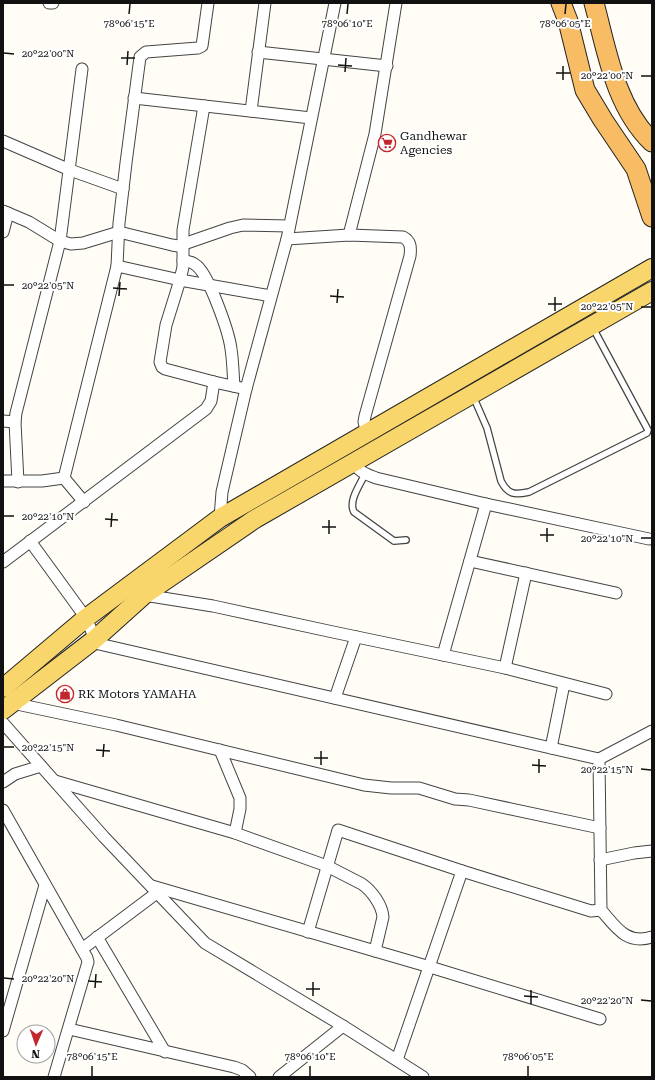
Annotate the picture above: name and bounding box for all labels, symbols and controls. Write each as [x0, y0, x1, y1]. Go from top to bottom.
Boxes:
text: 78°06'15"E [103, 18, 155, 29]
text: 78°06'10"E [321, 18, 373, 29]
text: 78°06'05"E [539, 18, 591, 29]
text: 20°22'00"N [22, 48, 74, 59]
text: 20°22'00"N [581, 70, 633, 81]
place label: Gandhewar Agencies [400, 129, 467, 157]
supermarket icon: Gandhewar Agencies [377, 133, 397, 153]
text: 20°22'05"N [22, 280, 74, 291]
text: 20°22'05"N [581, 301, 633, 312]
text: 20°22'10"N [22, 511, 74, 522]
text: 20°22'10"N [581, 533, 633, 544]
shop icon: RK Motors YAMAHA [55, 684, 75, 704]
place label: RK Motors YAMAHA [78, 687, 197, 701]
text: 20°22'15"N [22, 742, 74, 753]
text: 20°22'15"N [581, 764, 633, 775]
text: 20°22'20"N [22, 973, 74, 984]
text: 20°22'20"N [581, 995, 633, 1006]
north arrow [16, 1024, 56, 1064]
text: N [31, 1047, 40, 1060]
text: 78°06'15"E [66, 1051, 118, 1062]
text: 78°06'10"E [284, 1051, 336, 1062]
text: 78°06'05"E [502, 1051, 554, 1062]

